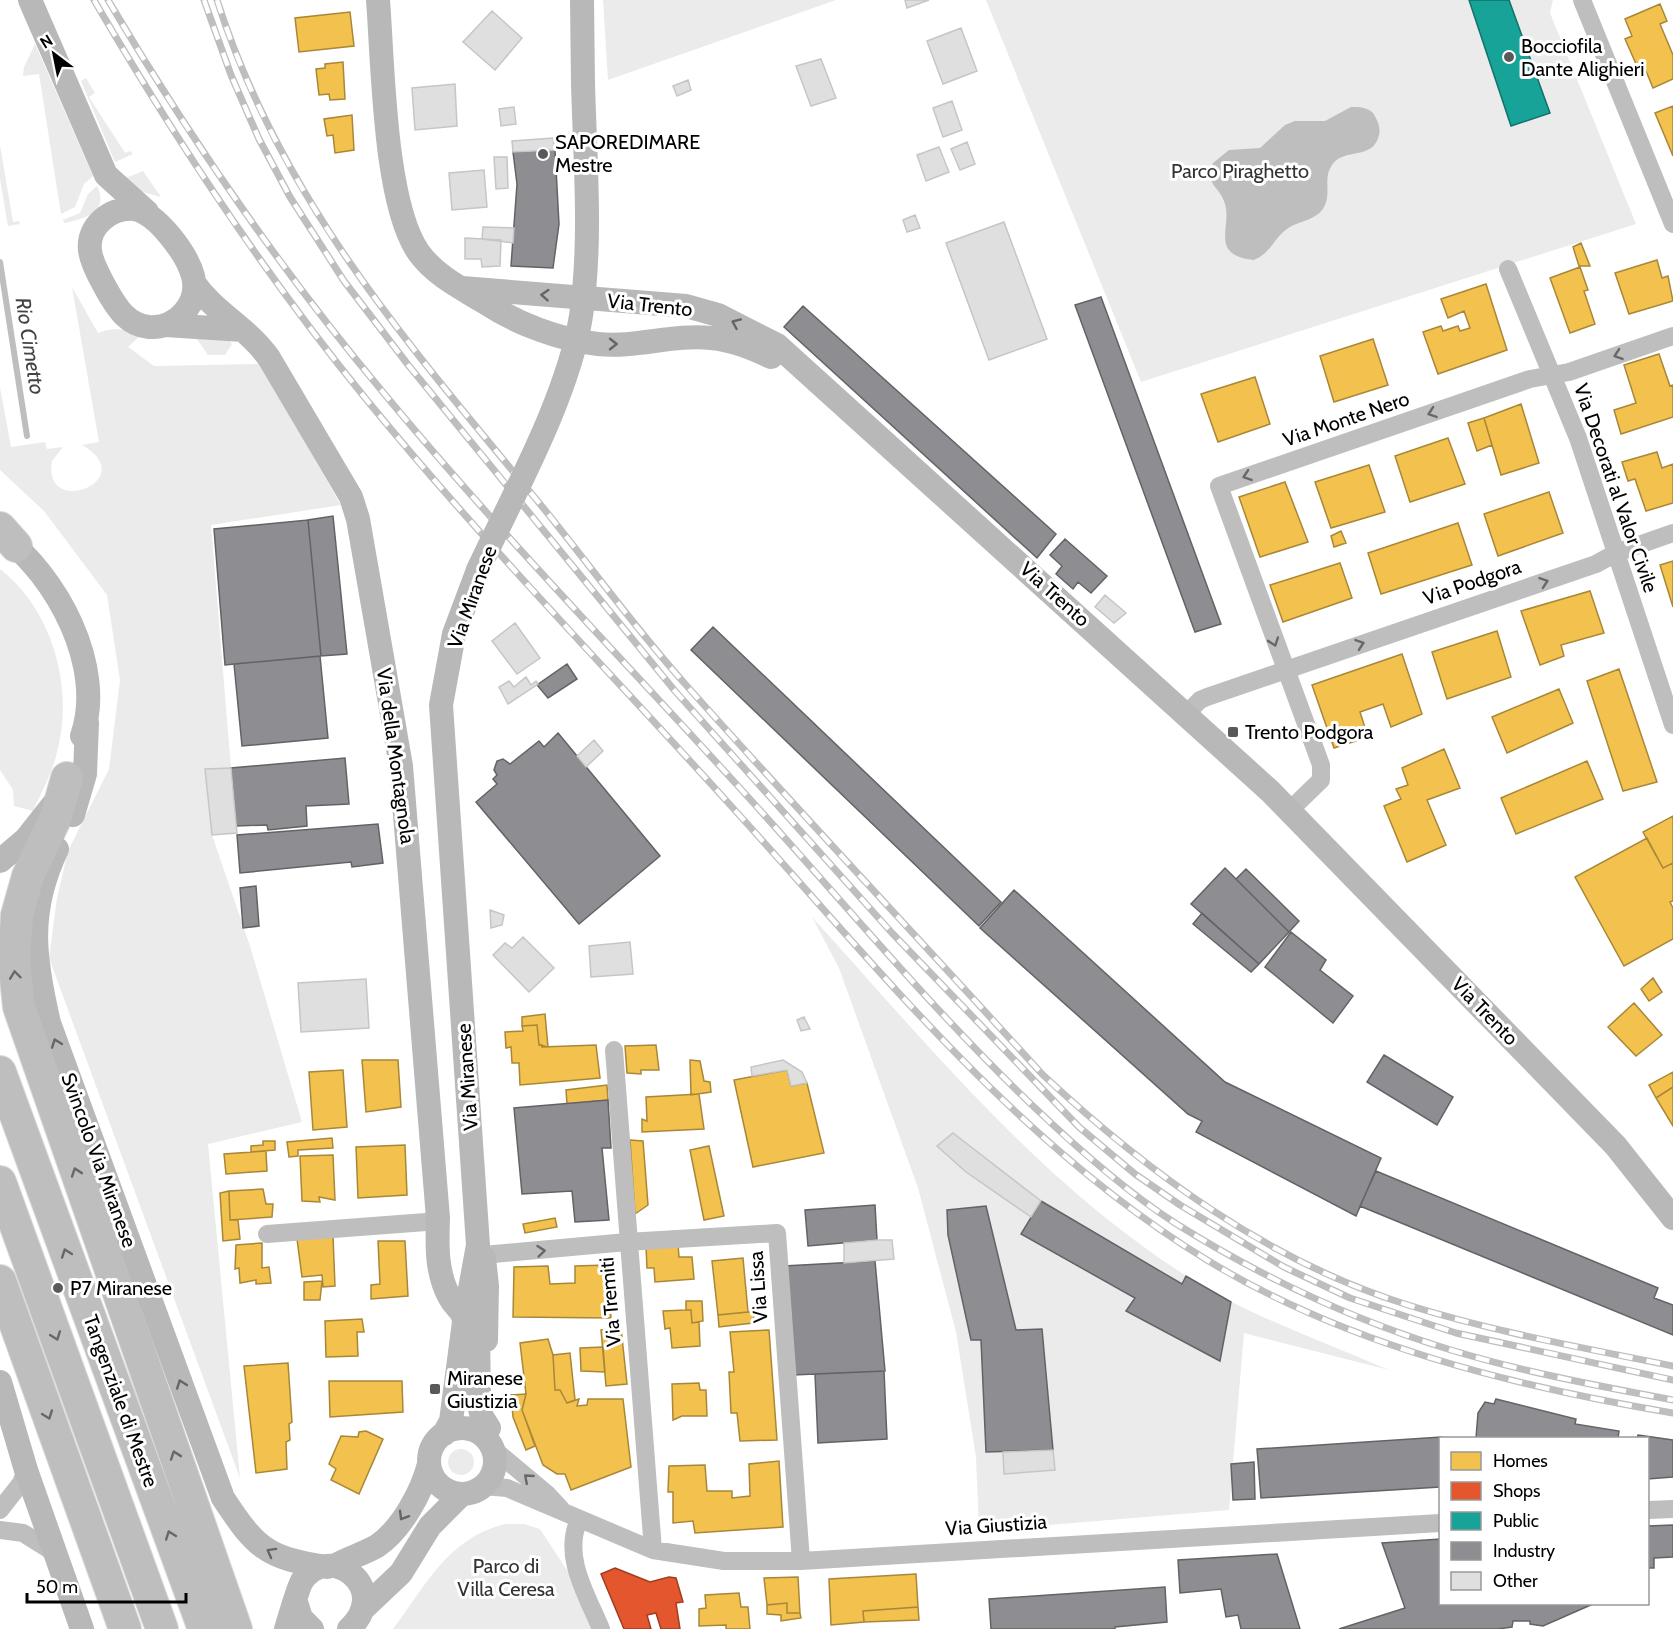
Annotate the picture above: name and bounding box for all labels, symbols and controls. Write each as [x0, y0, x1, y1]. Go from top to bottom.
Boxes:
north arrow [24, 24, 84, 84]
text: N [36, 31, 56, 53]
place label: Bocciofila Dante Alighieri [1521, 34, 1644, 81]
marker: Bocciofila Dante Alighieri [1502, 50, 1516, 64]
place label: SAPOREDIMARE Mestre [555, 130, 700, 177]
marker: SAPOREDIMARE Mestre [536, 147, 550, 161]
park label: Parco Piraghetto [1171, 159, 1309, 183]
one-way arrow [540, 288, 549, 301]
street label: Via Trento [606, 289, 694, 321]
water label: Rio Cimetto [10, 296, 51, 396]
one-way arrow [732, 318, 743, 330]
one-way arrow [608, 338, 617, 350]
one-way arrow [1613, 348, 1624, 360]
street label: Via Decorati al Valor Civile [1569, 380, 1663, 596]
street label: Via Monte Nero [1280, 386, 1412, 452]
one-way arrow [1427, 406, 1438, 418]
one-way arrow [1242, 469, 1253, 482]
street label: Via Miranese [442, 542, 502, 652]
street label: Via Podgora [1420, 554, 1524, 610]
street label: Via Trento [1015, 557, 1095, 631]
one-way arrow [1538, 576, 1549, 589]
one-way arrow [1267, 636, 1280, 647]
one-way arrow [1354, 639, 1364, 651]
street label: Via della Montagnola [372, 667, 420, 846]
place label: Trento Podgora [1245, 720, 1374, 744]
marker: Trento Podgora [1226, 725, 1240, 739]
one-way arrow [10, 971, 22, 980]
street label: Via Trento [1447, 972, 1523, 1050]
street label: Via Miranese [451, 1023, 483, 1131]
one-way arrow [51, 1038, 63, 1049]
street label: Svincolo Via Miranese [56, 1069, 142, 1251]
one-way arrow [70, 1167, 83, 1178]
one-way arrow [536, 1245, 545, 1258]
one-way arrow [61, 1248, 73, 1259]
street label: Via Lissa [743, 1250, 772, 1324]
street label: Via Tremiti [594, 1256, 626, 1348]
place label: P7 Miranese [70, 1276, 172, 1300]
marker: P7 Miranese [51, 1281, 65, 1295]
street label: Tangenziale di Mestre [79, 1312, 163, 1490]
one-way arrow [48, 1330, 61, 1341]
place label: Miranese Giustizia [447, 1366, 523, 1413]
one-way arrow [175, 1379, 188, 1390]
marker: Miranese Giustizia [428, 1382, 442, 1396]
one-way arrow [41, 1409, 54, 1420]
legend [1439, 1437, 1649, 1605]
one-way arrow [170, 1450, 183, 1461]
text: Homes [1493, 1450, 1548, 1472]
one-way arrow [524, 1474, 535, 1485]
text: Shops [1493, 1480, 1541, 1502]
street label: Via Giustizia [944, 1509, 1048, 1541]
one-way arrow [399, 1510, 410, 1520]
text: Public [1493, 1510, 1539, 1532]
one-way arrow [164, 1530, 177, 1541]
text: Industry [1493, 1540, 1555, 1562]
one-way arrow [267, 1548, 277, 1559]
park label: Parco di Villa Ceresa [457, 1554, 555, 1601]
scale bar [27, 1566, 186, 1604]
text: Other [1493, 1570, 1538, 1592]
text: 50 m [36, 1576, 78, 1598]

